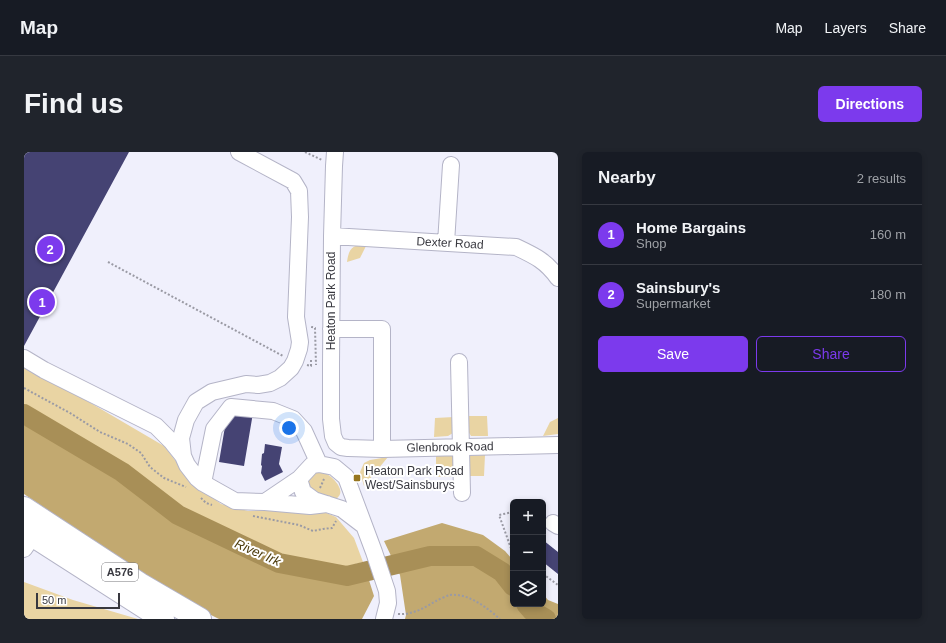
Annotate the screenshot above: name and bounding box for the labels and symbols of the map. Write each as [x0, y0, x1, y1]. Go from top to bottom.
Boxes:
pin: 2 [37, 234, 63, 264]
street label: Dexter Road [416, 234, 484, 252]
street label: Heaton Park Road [324, 252, 338, 350]
pin: 1 [29, 287, 55, 317]
your location [279, 418, 299, 438]
street label: Glenbrook Road [406, 439, 494, 455]
place label: Heaton Park Road West/Sainsburys [365, 464, 464, 492]
marker: Heaton Park Road West/Sainsburys [352, 473, 362, 483]
water label: River Irk [233, 536, 284, 570]
road number: A576 [102, 563, 138, 581]
scale bar [36, 591, 120, 610]

